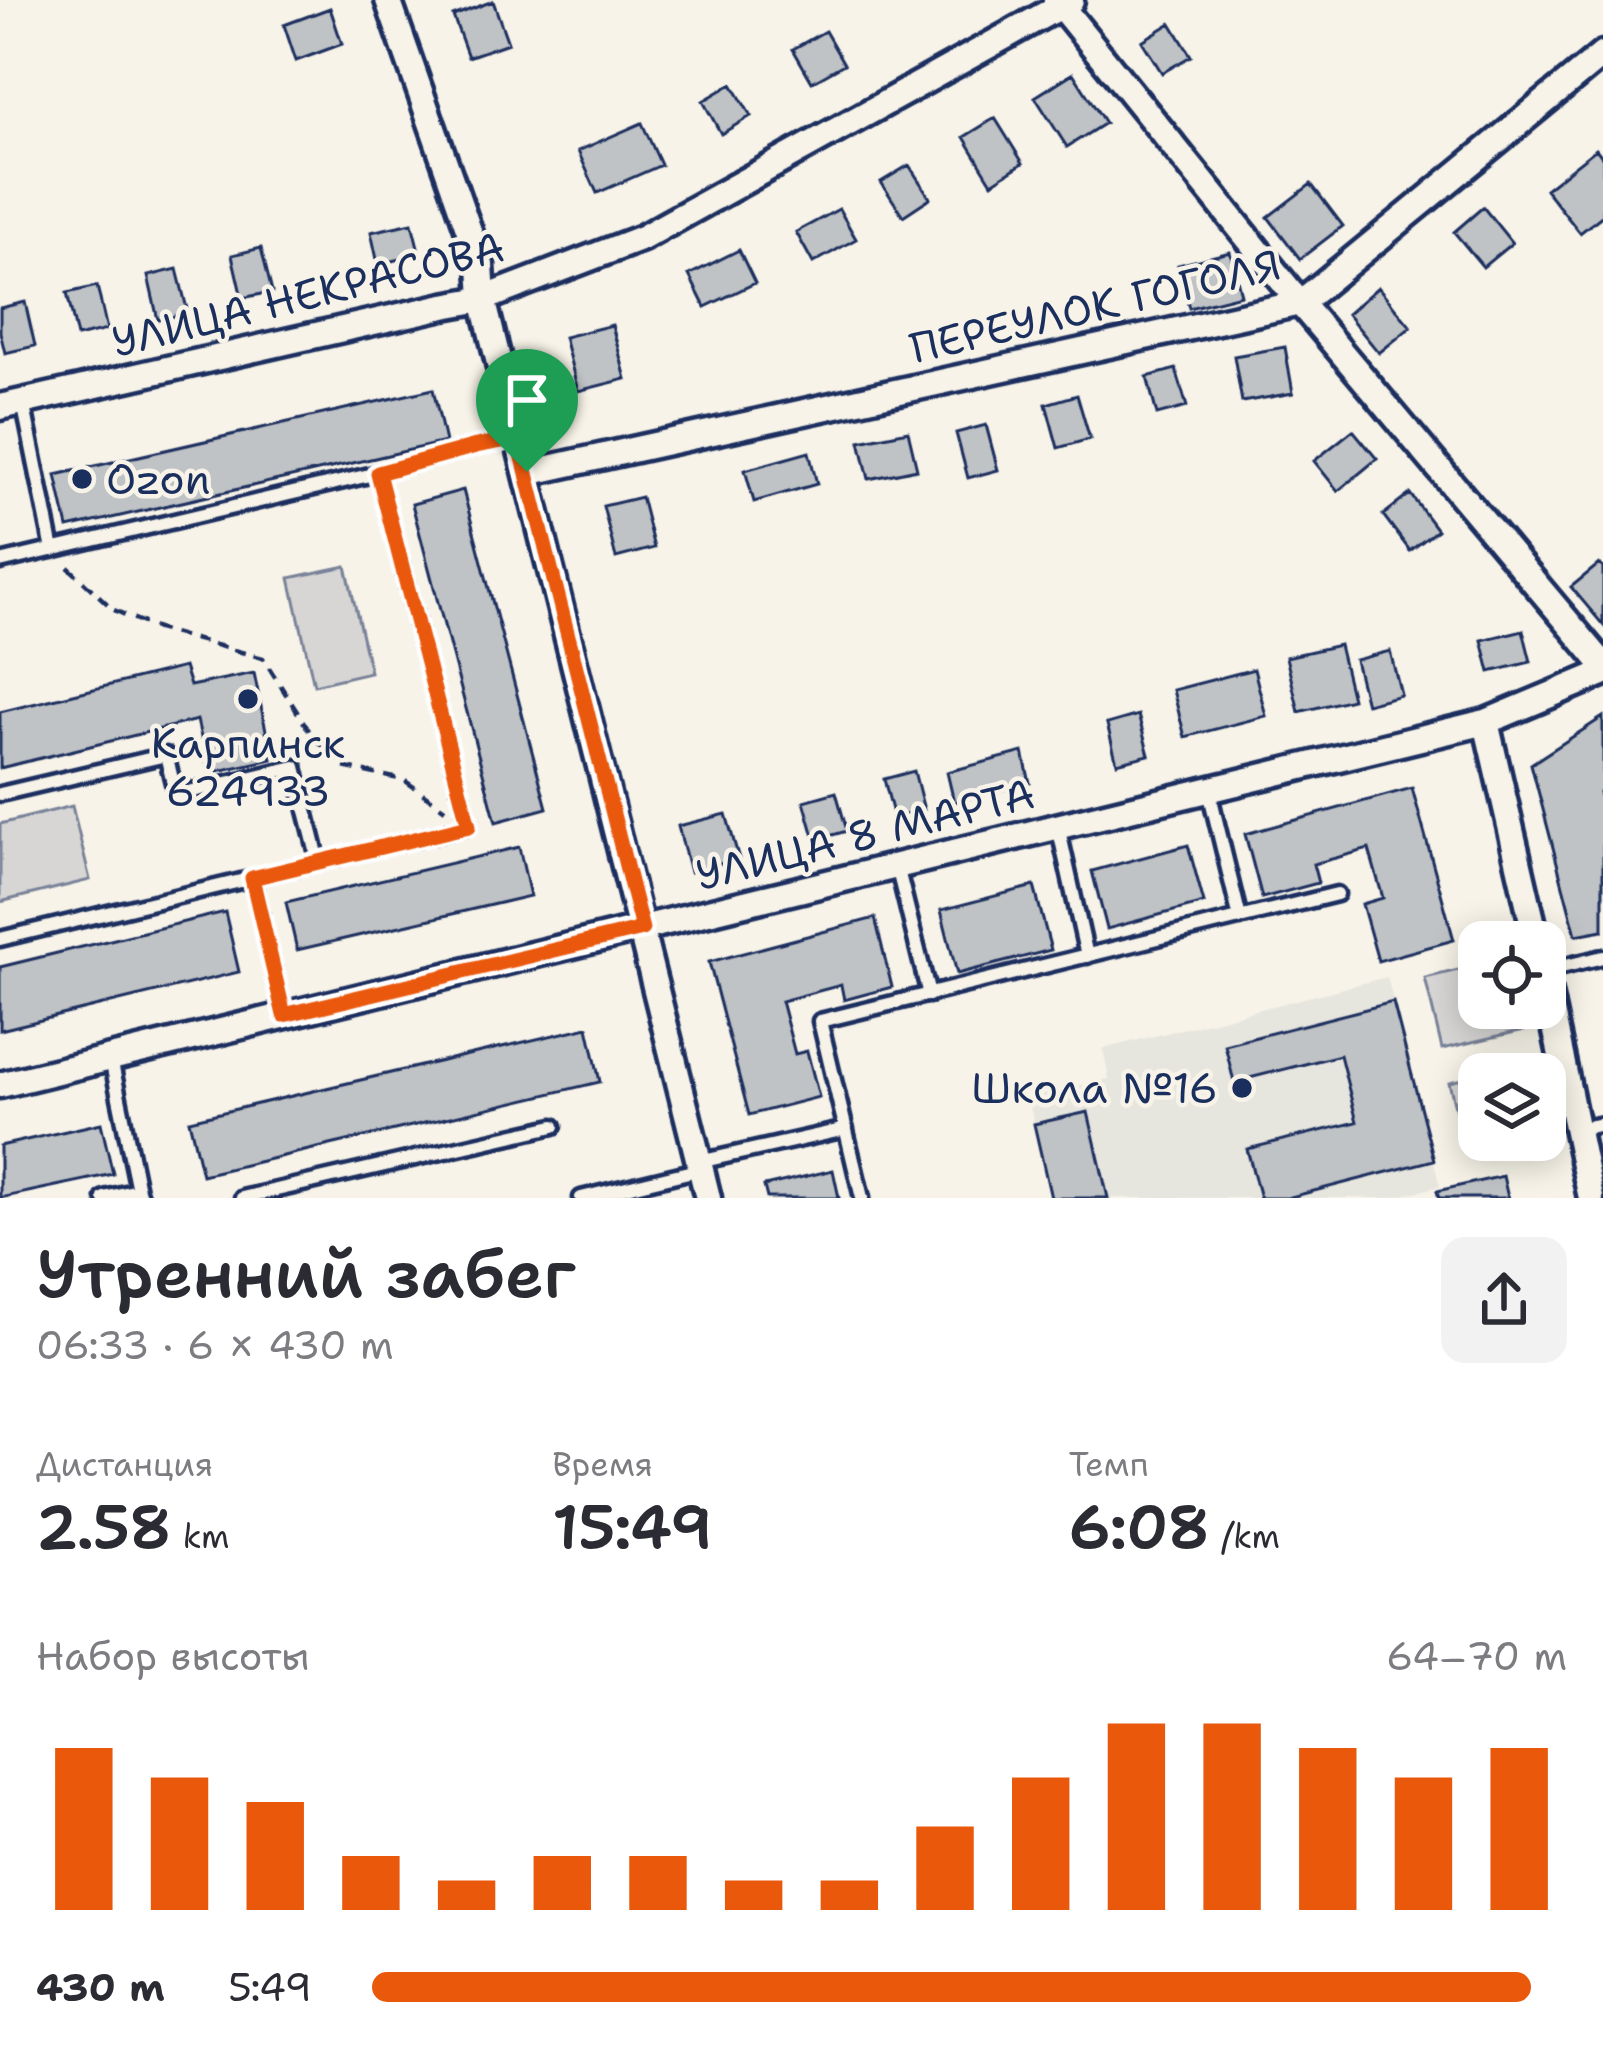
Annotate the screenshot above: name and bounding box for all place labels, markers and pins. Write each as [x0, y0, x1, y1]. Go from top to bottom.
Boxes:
pin [476, 349, 578, 472]
place label: Ozon [106, 451, 210, 507]
marker: Ozon [69, 466, 95, 492]
marker: Карпинск 624933 [235, 686, 261, 712]
place label: Карпинск 624933 [151, 715, 345, 819]
place label: Школа №16 [971, 1060, 1218, 1116]
marker: Школа №16 [1229, 1075, 1255, 1101]

